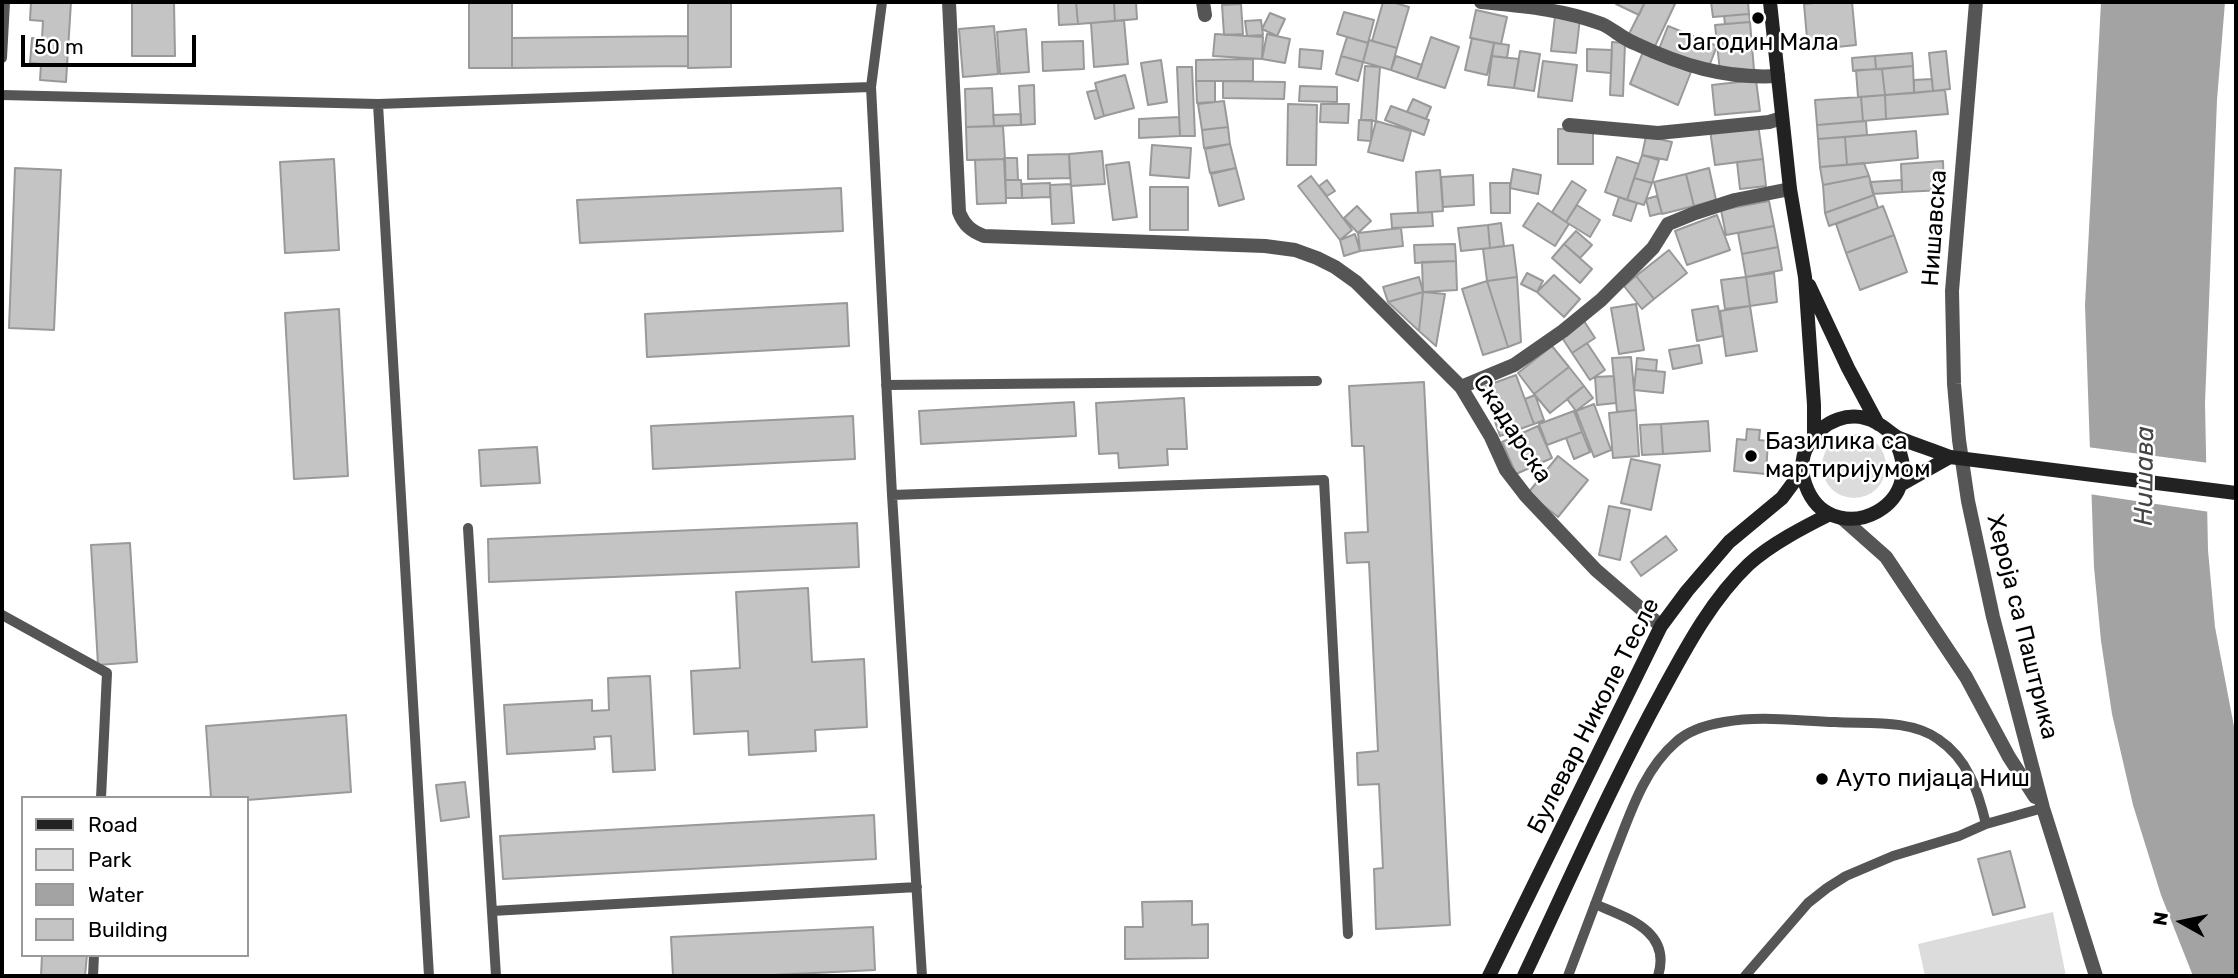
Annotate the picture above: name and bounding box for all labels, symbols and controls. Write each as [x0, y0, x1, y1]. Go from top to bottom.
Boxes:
marker: Јагодин Мала [1750, 10, 1766, 26]
scale bar [24, 21, 200, 65]
place label: Јагодин Мала [1677, 29, 1839, 57]
text: 50 m [34, 34, 84, 59]
street label: Нишавска [1917, 169, 1953, 287]
street label: Скадарска [1466, 369, 1558, 489]
water label: Нишава [2129, 426, 2161, 526]
place label: Базилика са мартиријумом [1765, 428, 1931, 484]
marker: Базилика са мартиријумом [1743, 448, 1759, 464]
street label: Хероја са Паштрика [1980, 511, 2064, 743]
street label: Булевар Николе Тесле [1522, 593, 1666, 839]
place label: Ауто пијаца Ниш [1836, 765, 2030, 793]
marker: Ауто пијаца Ниш [1814, 771, 1830, 787]
legend [21, 796, 248, 957]
text: Road [88, 812, 138, 837]
text: Park [88, 847, 132, 872]
text: Water [88, 882, 144, 907]
north arrow [2147, 887, 2217, 957]
text: N [2148, 910, 2173, 927]
text: Building [88, 917, 168, 942]

